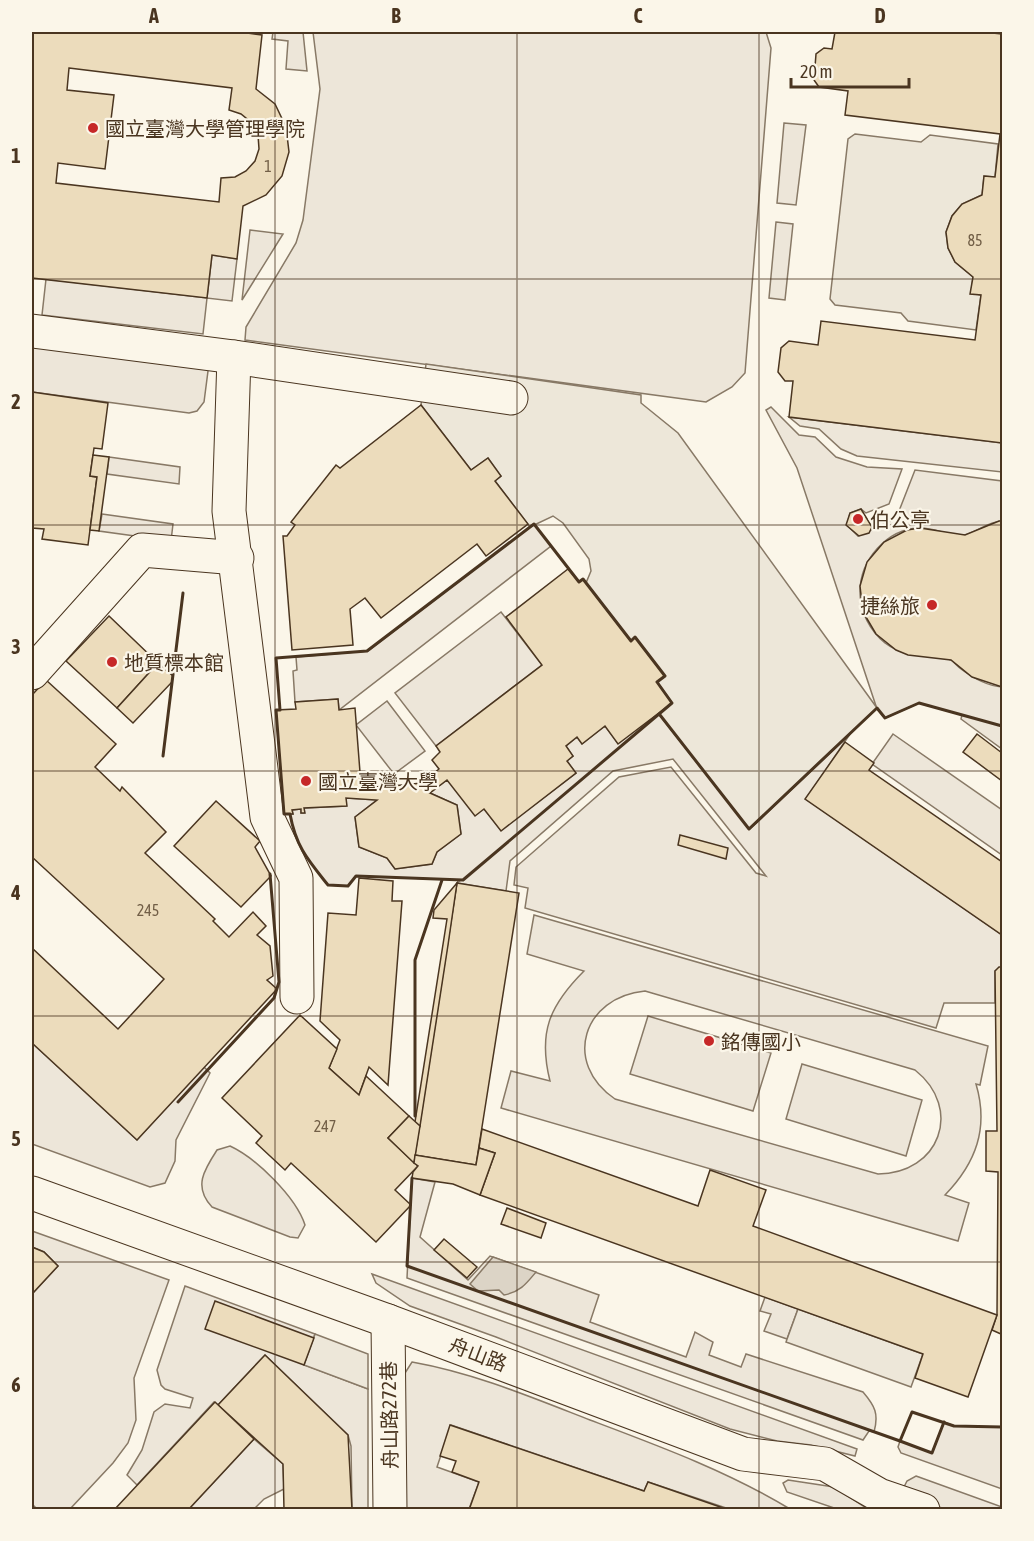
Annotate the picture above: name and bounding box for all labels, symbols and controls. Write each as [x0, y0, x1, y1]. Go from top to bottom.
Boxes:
text: A [148, 4, 159, 27]
text: B [391, 4, 401, 27]
text: C [634, 4, 643, 27]
text: D [874, 4, 886, 27]
scale bar [791, 51, 910, 89]
text: 20 m [800, 61, 832, 82]
place label: 國立臺灣大學管理學院 [105, 117, 305, 140]
marker: 國立臺灣大學管理學院 [86, 121, 100, 135]
text: 1 [11, 144, 21, 167]
house number: 1 [264, 157, 272, 175]
house number: 85 [967, 231, 983, 249]
text: 2 [11, 390, 21, 413]
place label: 伯公亭 [870, 508, 930, 531]
marker: 伯公亭 [851, 512, 865, 526]
place label: 捷絲旅 [860, 594, 920, 617]
marker: 捷絲旅 [925, 598, 939, 612]
text: 3 [11, 635, 21, 658]
place label: 地質標本館 [124, 651, 224, 674]
marker: 地質標本館 [105, 655, 119, 669]
place label: 國立臺灣大學 [318, 770, 438, 793]
marker: 國立臺灣大學 [299, 774, 313, 788]
text: 4 [10, 881, 21, 904]
house number: 245 [137, 901, 159, 919]
place label: 銘傳國小 [721, 1030, 801, 1053]
marker: 銘傳國小 [702, 1034, 716, 1048]
house number: 247 [314, 1117, 336, 1135]
text: 5 [11, 1127, 21, 1150]
street label: 舟山路 [446, 1333, 510, 1375]
street label: 舟山路272巷 [377, 1361, 401, 1469]
text: 6 [11, 1373, 21, 1396]

